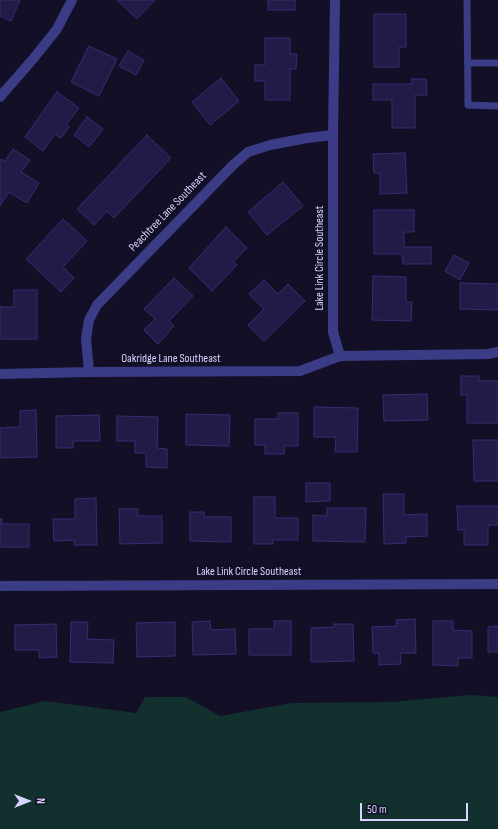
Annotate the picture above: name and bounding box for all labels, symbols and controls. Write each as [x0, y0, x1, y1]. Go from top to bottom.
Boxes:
street label: Peachtree Lane Southeast [126, 169, 210, 255]
street label: Lake Link Circle Southeast [313, 206, 327, 310]
street label: Oakridge Lane Southeast [121, 352, 221, 366]
street label: Lake Link Circle Southeast [197, 565, 301, 579]
north arrow [8, 781, 48, 821]
scale bar [362, 795, 470, 821]
text: N [34, 798, 47, 804]
text: 50 m [367, 802, 387, 817]

